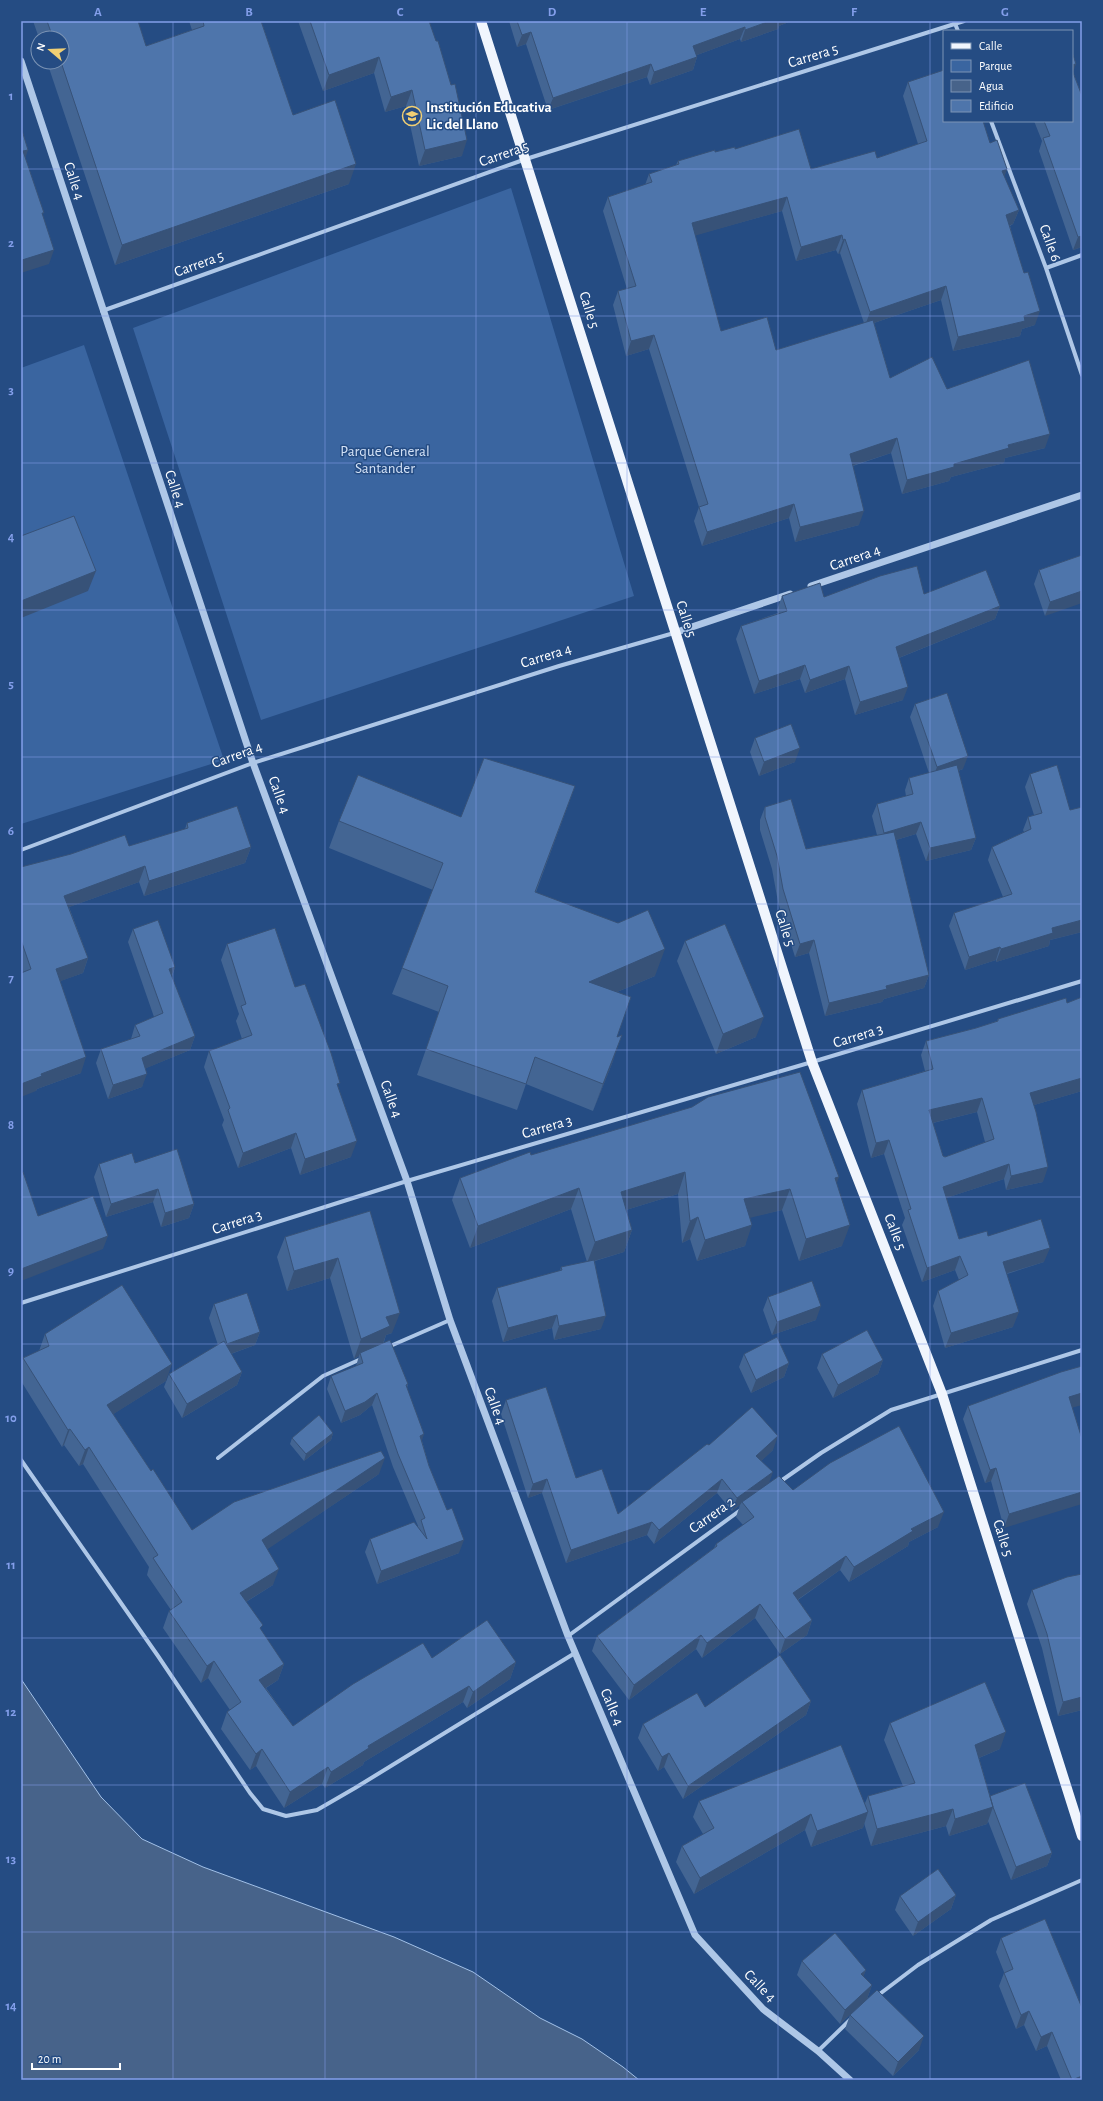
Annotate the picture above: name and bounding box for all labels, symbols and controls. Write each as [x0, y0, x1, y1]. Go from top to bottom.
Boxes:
text: A [94, 6, 102, 19]
text: B [245, 6, 253, 19]
text: C [397, 6, 404, 19]
text: D [548, 6, 557, 19]
text: E [700, 6, 707, 19]
text: F [851, 6, 858, 19]
text: G [1001, 6, 1009, 19]
north arrow [30, 30, 70, 70]
legend [943, 30, 1073, 122]
text: Calle [979, 40, 1002, 52]
text: N [35, 41, 47, 52]
street label: Carrera 5 [786, 41, 840, 71]
text: Parque [979, 60, 1012, 72]
text: Agua [979, 80, 1004, 92]
text: 1 [9, 90, 13, 103]
place label: Institución Educativa Lic del Llano [426, 100, 552, 132]
text: Edificio [979, 100, 1014, 112]
school or university icon: Institución Educativa Lic del Llano [401, 105, 423, 127]
street label: Carrera 5 [477, 139, 531, 169]
street label: Calle 4 [61, 160, 87, 202]
street label: Calle 6 [1036, 222, 1064, 264]
text: 2 [8, 237, 14, 250]
street label: Carrera 5 [172, 248, 226, 280]
street label: Calle 5 [576, 290, 602, 330]
text: 3 [8, 384, 14, 397]
park label: Parque General Santander [340, 444, 430, 476]
street label: Calle 4 [162, 468, 188, 510]
text: 4 [8, 531, 15, 544]
street label: Carrera 4 [828, 542, 882, 574]
street label: Calle 5 [673, 599, 699, 639]
street label: Carrera 4 [519, 641, 573, 671]
text: 5 [8, 678, 14, 691]
street label: Carrera 4 [210, 739, 264, 771]
street label: Calle 4 [265, 774, 293, 816]
text: 6 [8, 825, 14, 838]
street label: Calle 5 [772, 908, 798, 948]
text: 7 [8, 972, 14, 985]
street label: Carrera 3 [831, 1021, 885, 1051]
street label: Calle 4 [377, 1078, 405, 1120]
street label: Carrera 3 [520, 1113, 574, 1141]
text: 8 [8, 1119, 14, 1132]
street label: Carrera 3 [210, 1207, 264, 1237]
street label: Calle 5 [881, 1212, 909, 1252]
text: 9 [8, 1265, 14, 1278]
street label: Calle 4 [481, 1385, 509, 1427]
text: 10 [5, 1412, 17, 1425]
street label: Carrera 2 [686, 1494, 738, 1536]
street label: Calle 5 [990, 1518, 1016, 1558]
text: 11 [6, 1559, 16, 1572]
street label: Calle 4 [598, 1686, 626, 1728]
text: 12 [6, 1706, 16, 1719]
text: 13 [6, 1853, 17, 1866]
street label: Calle 4 [741, 1967, 779, 2005]
text: 14 [5, 2000, 17, 2013]
scale bar [32, 2045, 120, 2071]
text: 20 m [38, 2053, 61, 2065]

